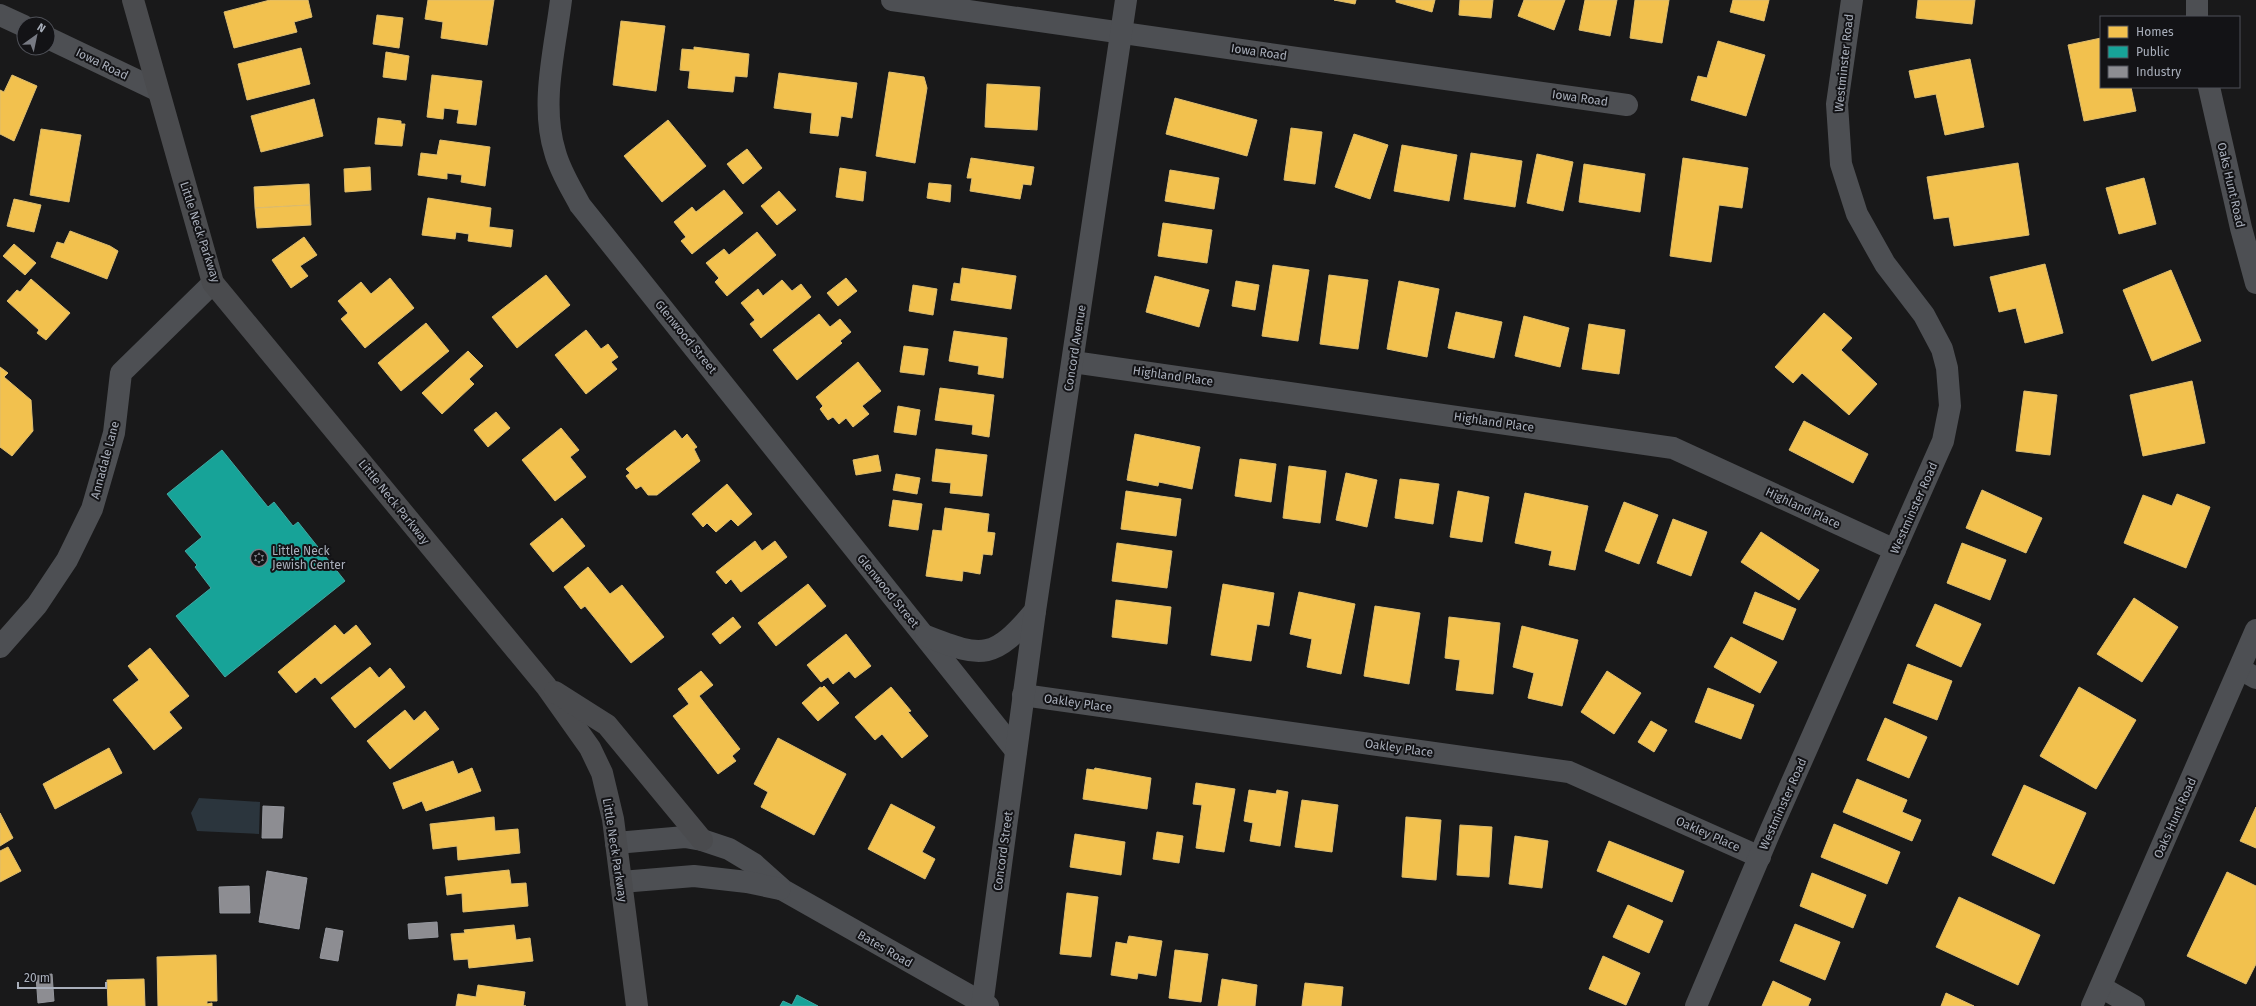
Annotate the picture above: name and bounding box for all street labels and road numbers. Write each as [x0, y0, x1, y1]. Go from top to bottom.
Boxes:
street label: Westminster Road [1832, 13, 1856, 113]
street label: Iowa Road [1230, 41, 1288, 63]
street label: Iowa Road [74, 45, 130, 83]
street label: Iowa Road [1551, 87, 1609, 109]
street label: Oaks Hunt Road [2214, 141, 2248, 229]
street label: Little Neck Parkway [177, 180, 223, 284]
street label: Glenwood Street [652, 298, 720, 377]
street label: Concord Avenue [1061, 304, 1089, 392]
street label: Highland Place [1132, 363, 1214, 389]
street label: Highland Place [1453, 409, 1535, 435]
street label: Annadale Lane [88, 419, 122, 501]
street label: Little Neck Parkway [355, 457, 433, 547]
street label: Westminster Road [1888, 460, 1940, 556]
street label: Highland Place [1763, 485, 1843, 531]
street label: Glenwood Street [854, 552, 922, 631]
street label: Oakley Place [1043, 691, 1113, 715]
street label: Oakley Place [1364, 736, 1434, 760]
street label: Westminster Road [1757, 756, 1809, 852]
street label: Oaks Hunt Road [2151, 775, 2199, 861]
street label: Little Neck Parkway [600, 797, 630, 903]
street label: Concord Street [990, 810, 1016, 892]
street label: Oakley Place [1674, 814, 1742, 854]
street label: Bates Road [855, 928, 915, 970]

